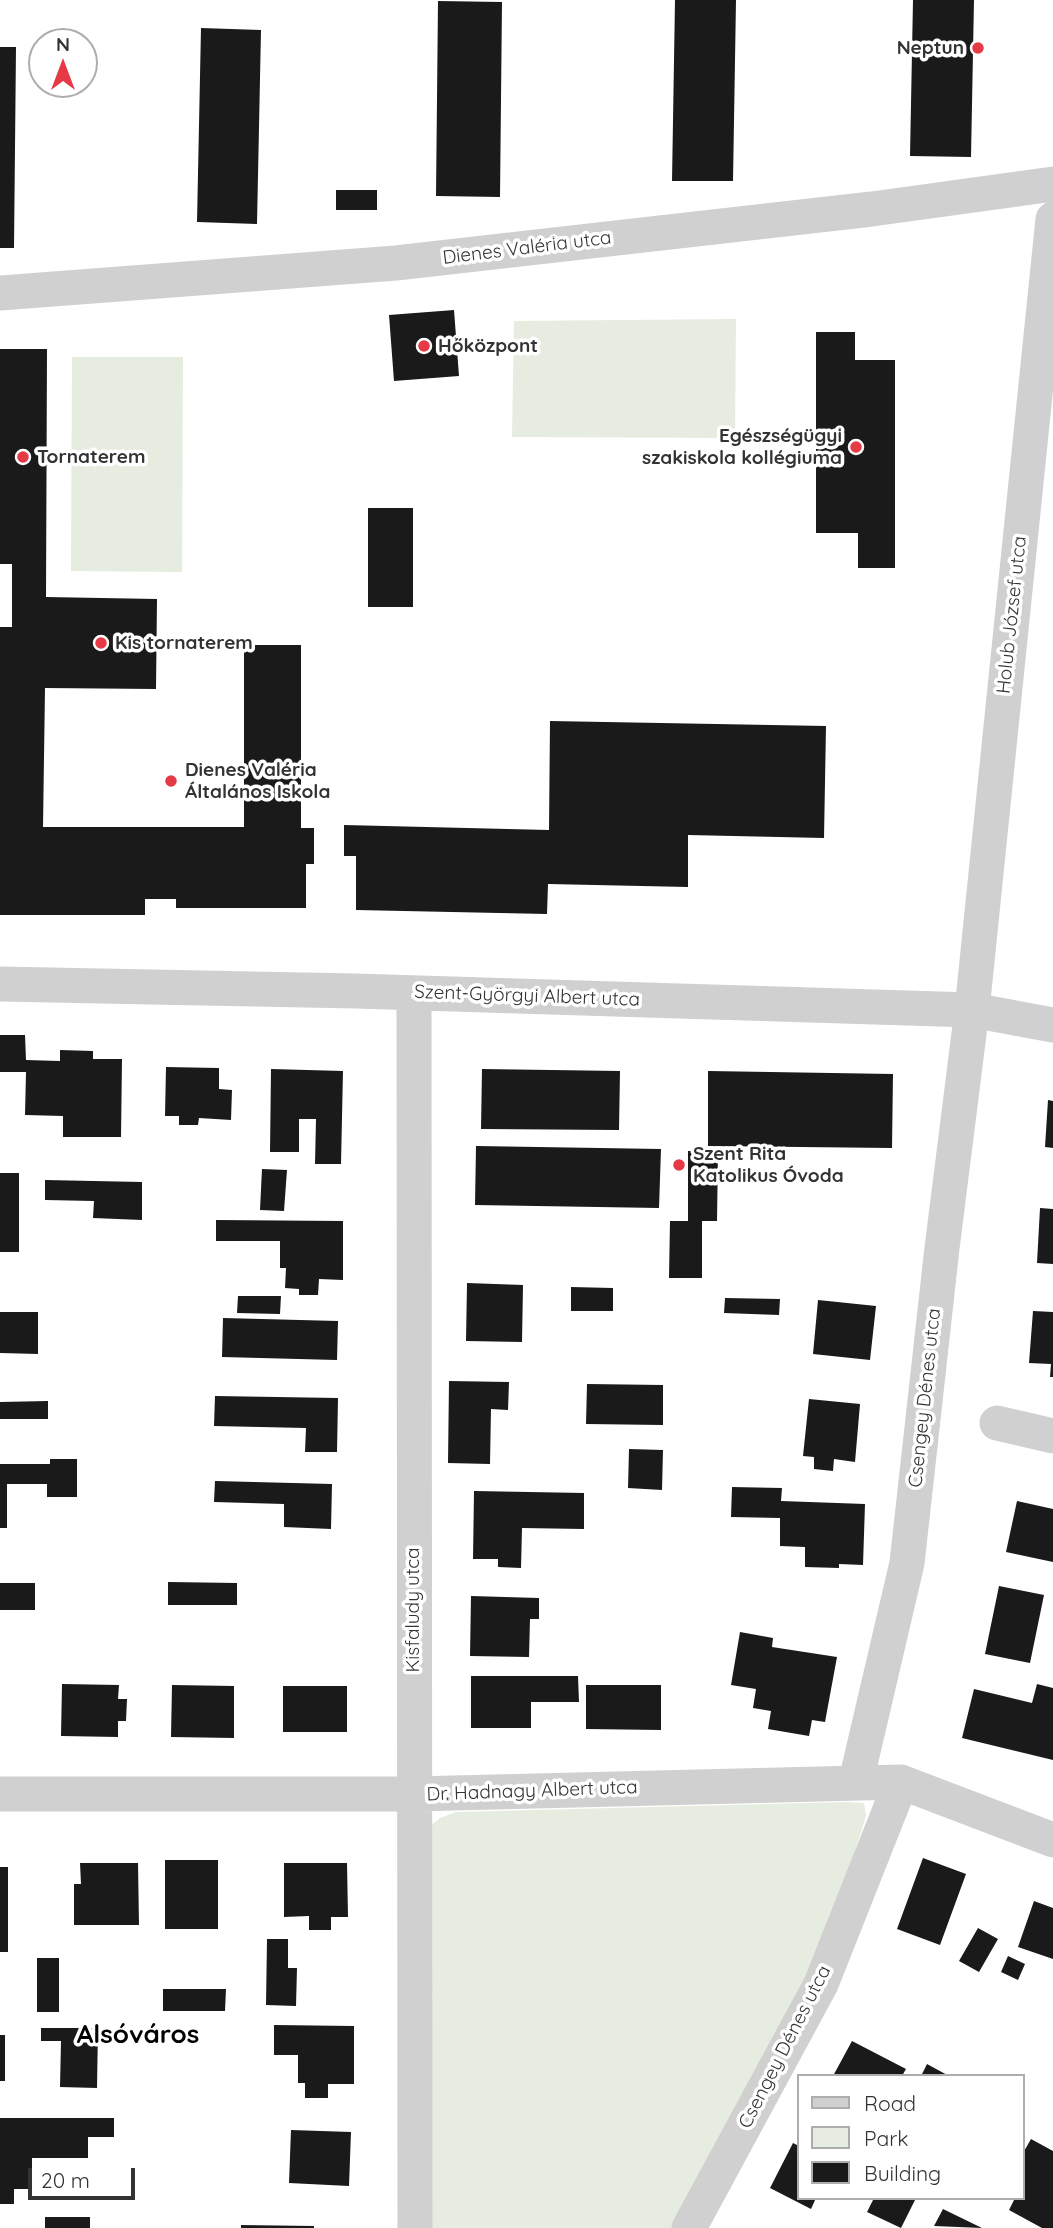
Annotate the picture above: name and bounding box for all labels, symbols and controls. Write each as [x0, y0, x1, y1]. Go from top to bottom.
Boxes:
north arrow [28, 28, 98, 98]
text: N [56, 32, 70, 56]
place label: Neptun [897, 37, 964, 59]
marker: Neptun [970, 40, 986, 56]
street label: Dienes Valéria utca [441, 226, 613, 270]
place label: Hőközpont [438, 335, 538, 357]
marker: Hőközpont [416, 338, 432, 354]
place label: Egészségügyi szakiskola kollégiuma [642, 425, 842, 469]
marker: Egészségügyi szakiskola kollégiuma [848, 439, 864, 455]
place label: Tornaterem [37, 446, 145, 468]
marker: Tornaterem [15, 449, 31, 465]
street label: Holub József utca [992, 535, 1032, 695]
place label: Kis tornaterem [115, 632, 253, 654]
marker: Kis tornaterem [93, 635, 109, 651]
place label: Dienes Valéria Általános Iskola [185, 759, 330, 803]
marker: Dienes Valéria Általános Iskola [163, 773, 179, 789]
street label: Szent-Györgyi Albert utca [414, 981, 640, 1011]
place label: Szent Rita Katolikus Óvoda [693, 1143, 844, 1187]
marker: Szent Rita Katolikus Óvoda [671, 1157, 687, 1173]
street label: Csengey Dénes utca [904, 1307, 946, 1489]
street label: Kisfaludy utca [402, 1547, 424, 1673]
street label: Dr. Hadnagy Albert utca [426, 1776, 638, 1806]
street label: Csengey Dénes utca [734, 1962, 836, 2132]
district label: Alsóváros [77, 2019, 199, 2051]
legend [797, 2074, 1025, 2200]
text: Road [864, 2090, 916, 2116]
text: Park [864, 2125, 908, 2151]
scale bar [32, 2154, 138, 2198]
text: Building [864, 2160, 941, 2186]
text: 20 m [41, 2167, 90, 2193]

